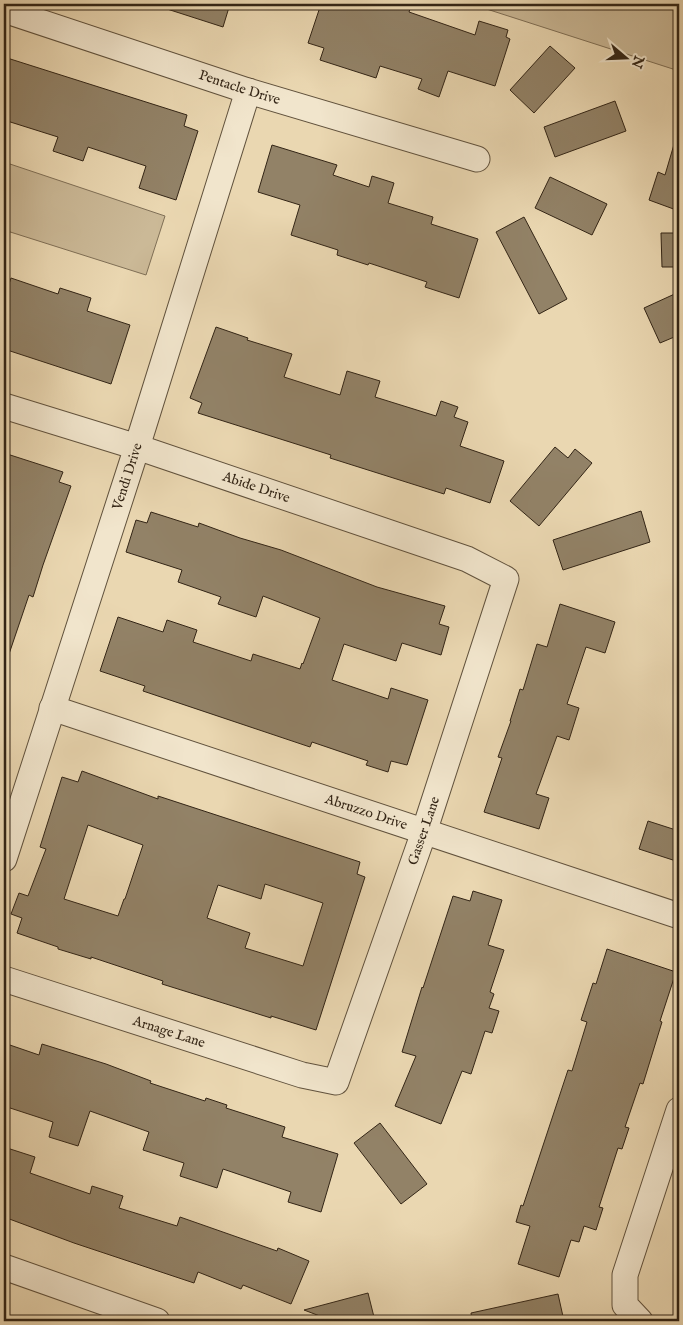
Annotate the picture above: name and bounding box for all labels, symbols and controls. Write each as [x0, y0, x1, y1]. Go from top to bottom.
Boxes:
north arrow [600, 32, 650, 82]
text: N [627, 52, 648, 71]
street label: Pentacle Drive [196, 66, 283, 109]
street label: Vendi Drive [108, 440, 147, 513]
street label: Abide Drive [219, 467, 293, 507]
street label: Abruzzo Drive [322, 790, 410, 834]
street label: Gasser Lane [404, 794, 444, 868]
street label: Arnage Lane [130, 1012, 208, 1052]

